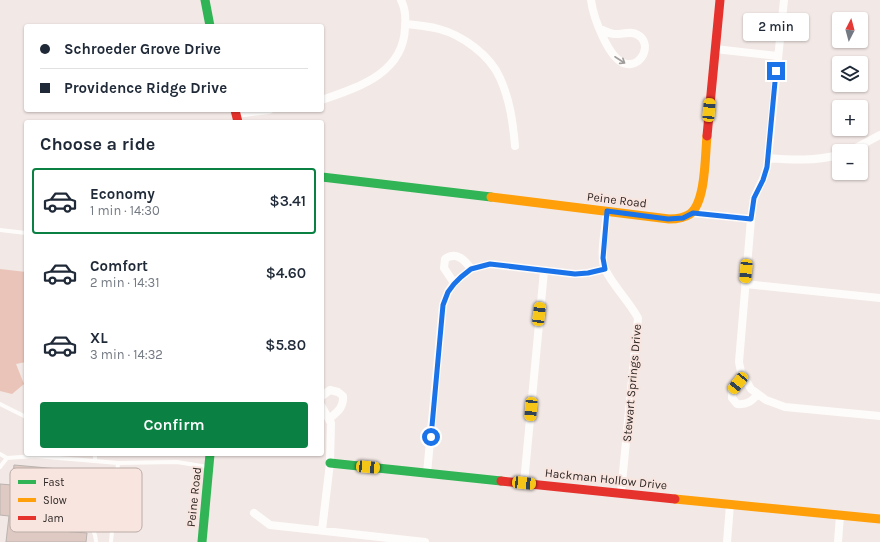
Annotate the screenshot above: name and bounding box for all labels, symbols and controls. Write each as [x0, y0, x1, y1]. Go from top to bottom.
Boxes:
north arrow [832, 12, 868, 48]
map controls [832, 12, 868, 180]
callout: 2 min [743, 13, 809, 41]
text: 2 min [758, 19, 794, 34]
text: Schroeder Grove Drive [64, 40, 221, 58]
button: layers [832, 56, 868, 92]
one-way arrow [614, 57, 626, 65]
route end [767, 62, 785, 80]
text: Providence Ridge Drive [64, 79, 227, 97]
car [702, 98, 716, 122]
button: + [832, 100, 868, 136]
text: Choose a ride [40, 133, 155, 155]
button: − [832, 144, 868, 180]
icon: car [42, 183, 78, 219]
text: Economy [90, 185, 155, 203]
street label: Peine Road [586, 189, 648, 211]
text: $3.41 [270, 192, 306, 210]
text: 1 min · 14:30 [90, 203, 160, 218]
icon: car [42, 255, 78, 291]
text: Comfort [90, 257, 148, 275]
car [739, 259, 753, 283]
text: $4.60 [266, 264, 306, 282]
text: 2 min · 14:31 [90, 275, 160, 290]
car [532, 301, 546, 327]
street label: Stewart Springs Drive [620, 323, 644, 443]
icon: car [42, 327, 78, 363]
text: XL [90, 329, 108, 347]
text: $5.80 [265, 336, 306, 354]
text: 3 min · 14:32 [90, 347, 163, 362]
car [726, 370, 750, 396]
car [524, 397, 538, 421]
button: Confirm [40, 402, 308, 448]
route start [422, 428, 440, 446]
car [356, 460, 380, 474]
street label: Peine Road [184, 466, 204, 528]
street label: Hackman Hollow Drive [544, 466, 668, 492]
legend [10, 468, 142, 532]
text: Fast [43, 476, 64, 489]
car [511, 476, 537, 490]
text: Slow [43, 494, 67, 507]
text: Jam [43, 512, 64, 525]

